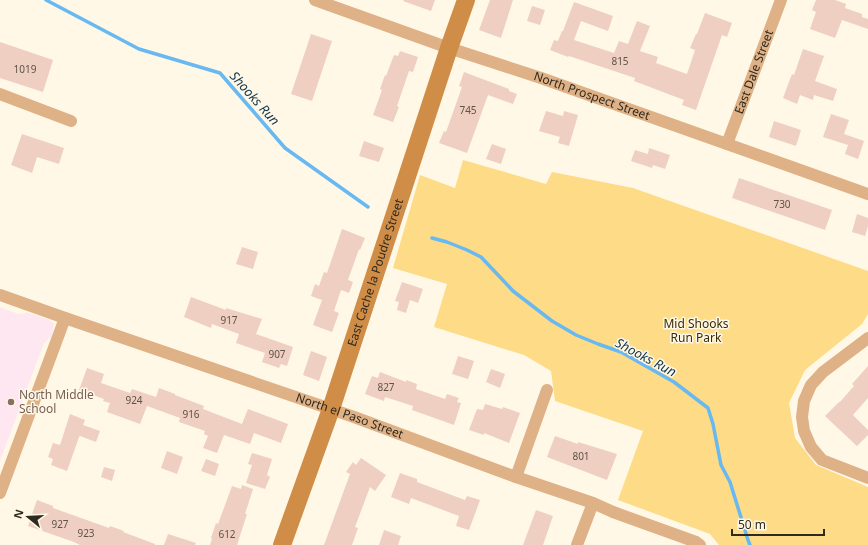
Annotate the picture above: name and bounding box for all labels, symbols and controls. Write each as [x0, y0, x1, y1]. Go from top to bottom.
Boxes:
street label: East Dale Street [730, 27, 777, 116]
house number: 815 [611, 54, 629, 68]
house number: 1019 [14, 62, 37, 76]
water label: Shooks Run [226, 67, 284, 129]
street label: North Prospect Street [532, 67, 653, 124]
house number: 745 [459, 103, 477, 117]
street label: East Cache la Poudre Street [343, 196, 407, 349]
house number: 730 [773, 197, 791, 211]
house number: 917 [220, 313, 238, 327]
park label: Mid Shooks Run Park [663, 315, 729, 346]
water label: Shooks Run [612, 333, 680, 381]
house number: 907 [268, 347, 286, 361]
house number: 827 [377, 380, 395, 394]
place label: North Middle School [19, 386, 94, 417]
street label: North el Paso Street [294, 389, 407, 443]
house number: 924 [125, 393, 143, 407]
marker: North Middle School [6, 397, 16, 407]
house number: 916 [182, 407, 200, 421]
house number: 801 [572, 449, 590, 463]
north arrow [8, 497, 48, 537]
text: N [9, 507, 27, 520]
scale bar [732, 511, 824, 537]
text: 50 m [738, 516, 766, 533]
house number: 927 [51, 517, 69, 531]
house number: 923 [77, 526, 95, 540]
house number: 612 [218, 527, 236, 541]

